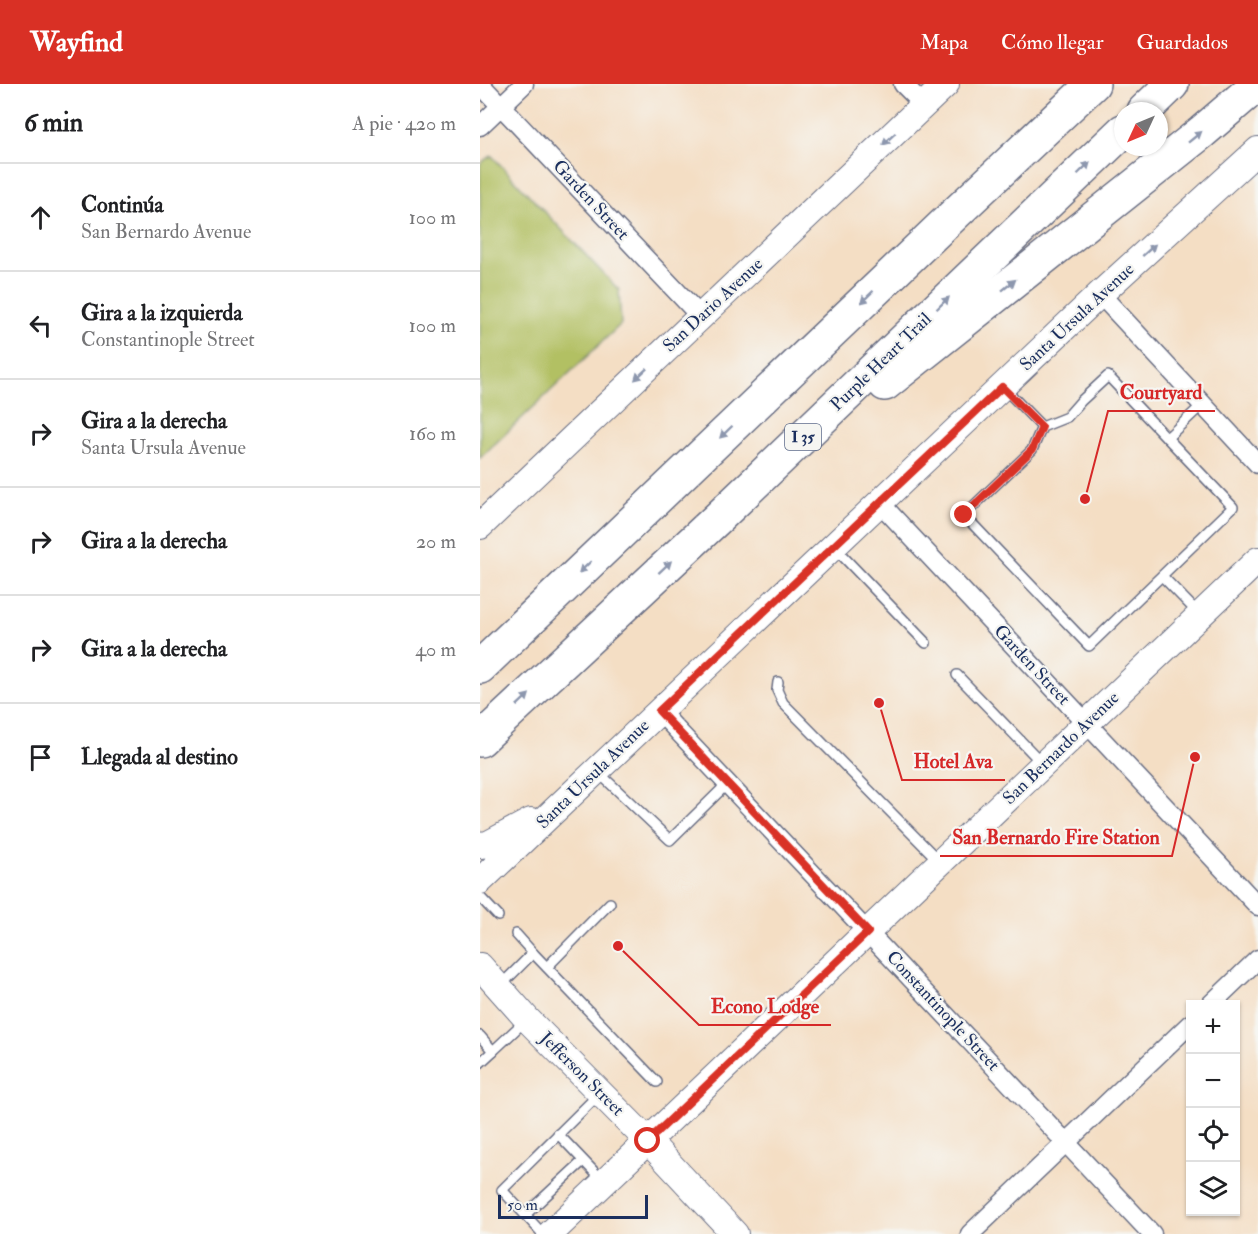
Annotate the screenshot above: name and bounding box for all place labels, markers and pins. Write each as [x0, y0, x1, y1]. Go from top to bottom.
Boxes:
callout: Courtyard [1108, 373, 1215, 411]
callout: Hotel Ava [902, 742, 1005, 780]
callout: San Bernardo Fire Station [940, 818, 1172, 856]
callout: Econo Lodge [699, 987, 831, 1025]

